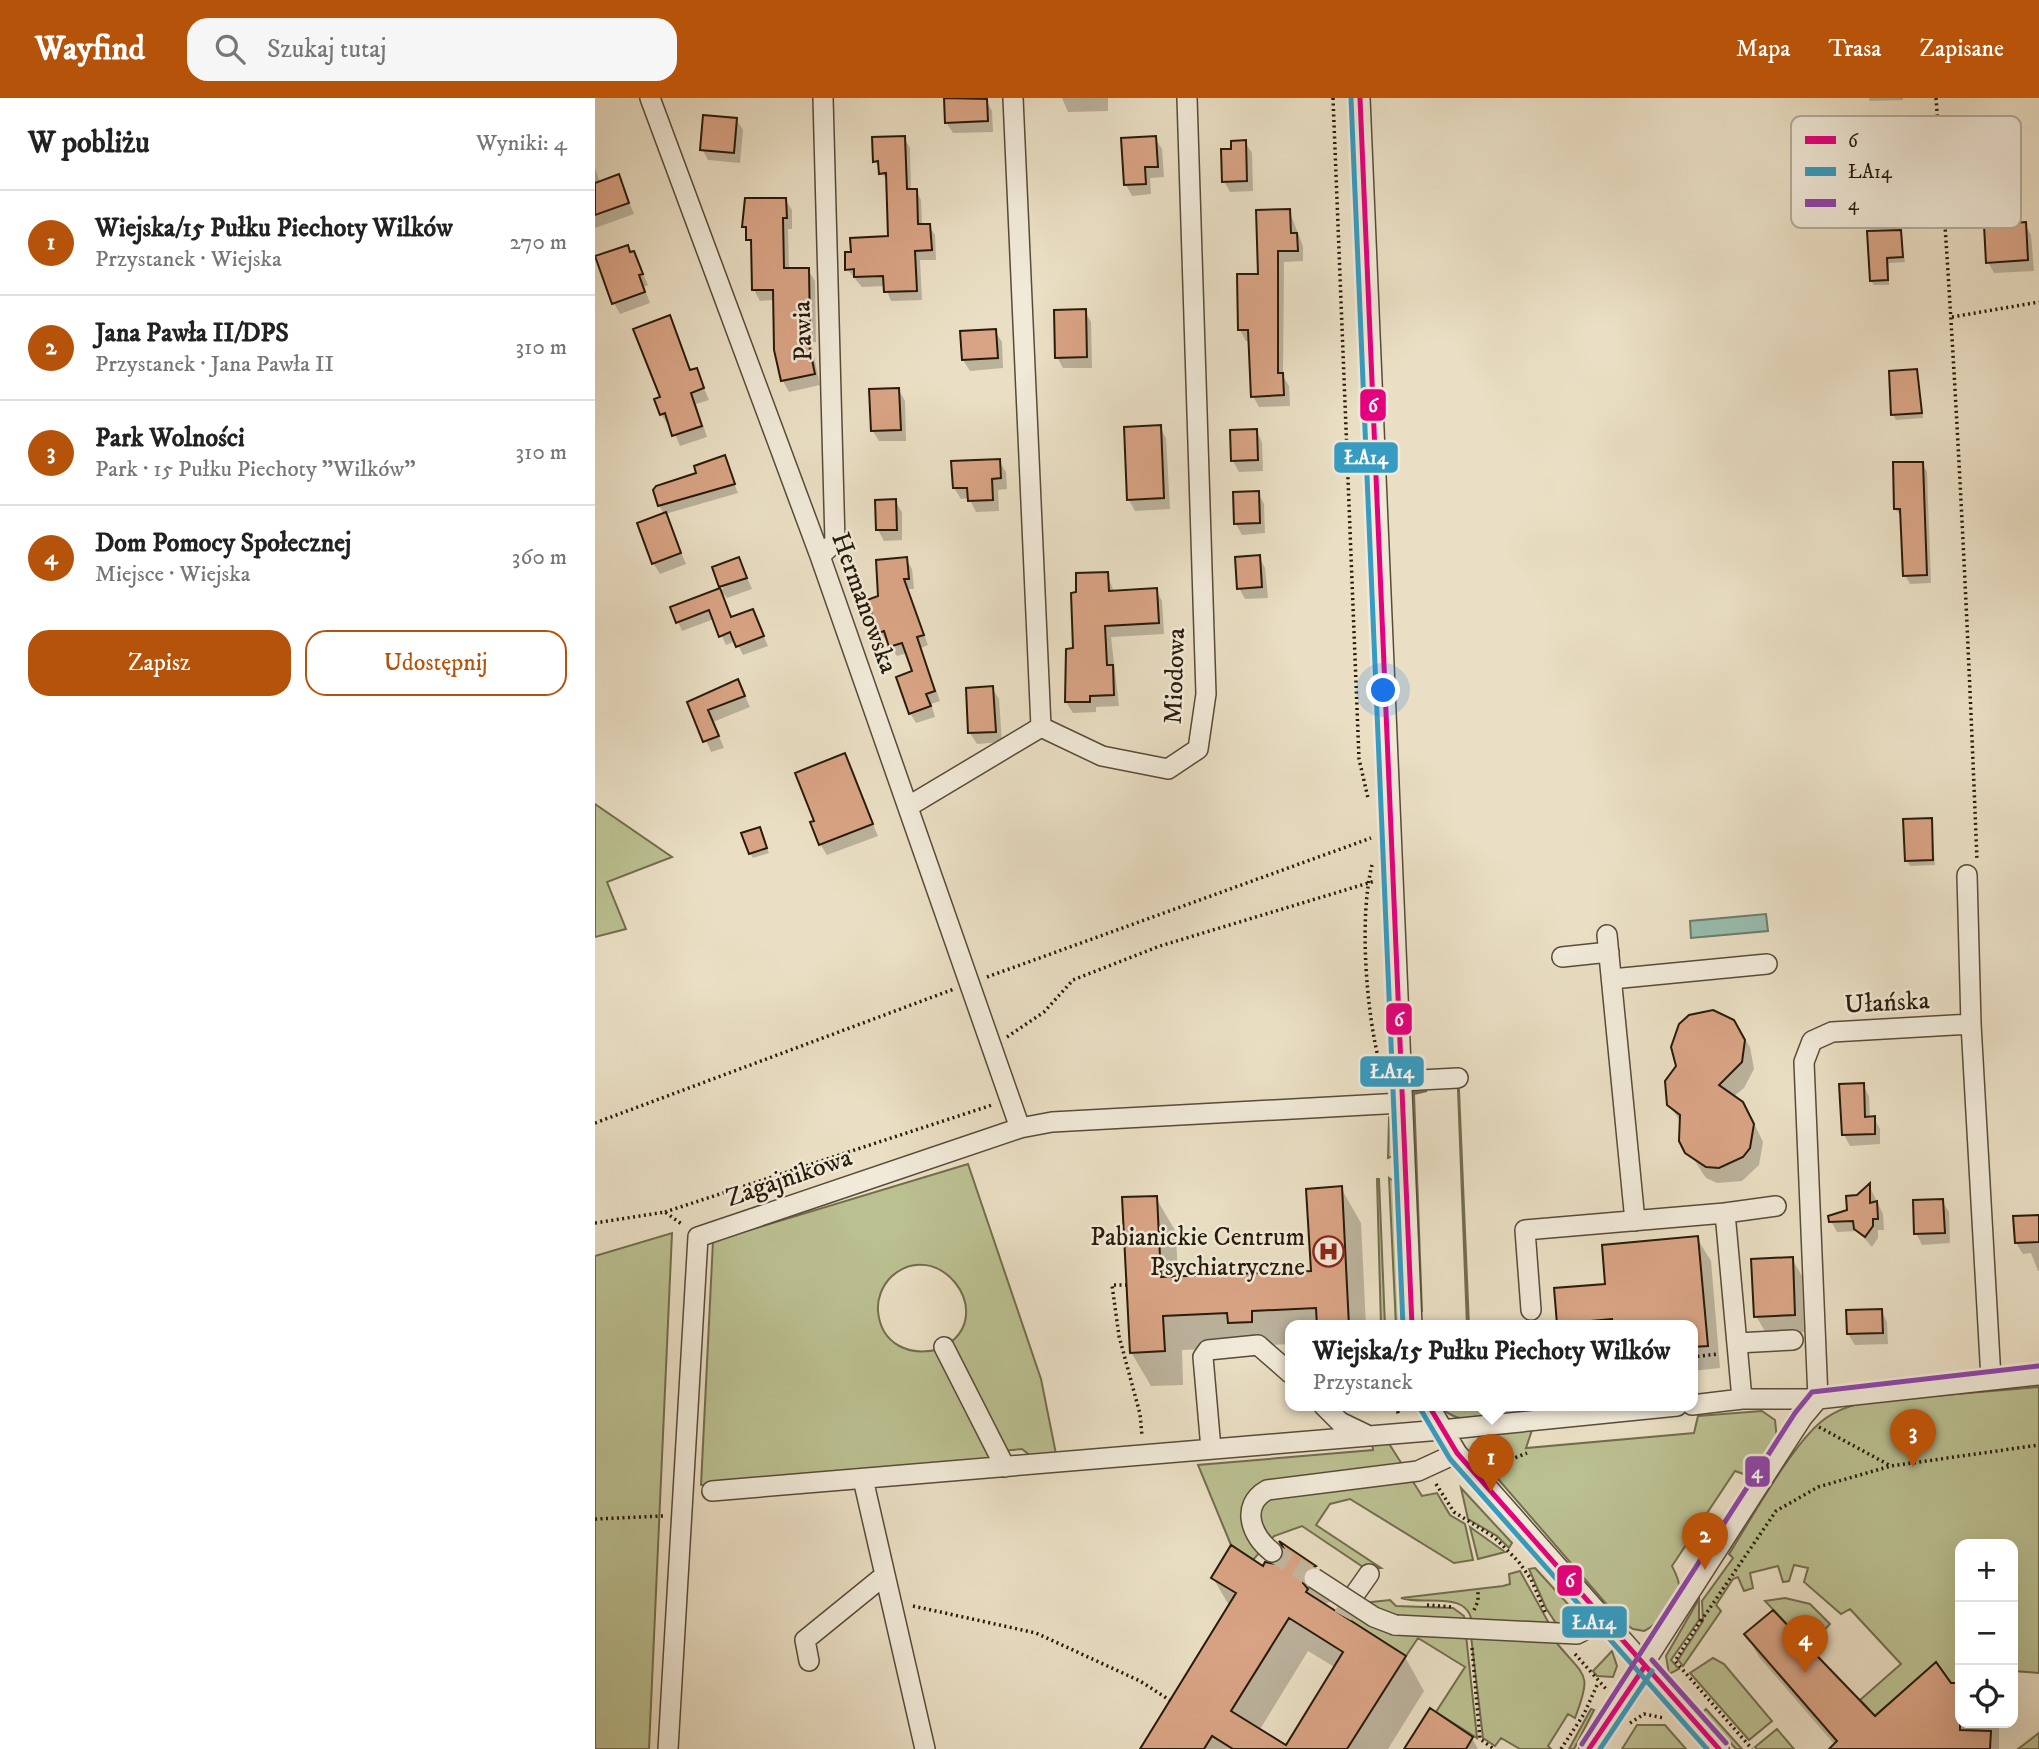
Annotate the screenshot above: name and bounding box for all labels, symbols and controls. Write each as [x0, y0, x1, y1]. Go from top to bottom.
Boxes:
search box [187, 18, 677, 81]
text: Wayfind [35, 29, 145, 70]
icon: search [211, 30, 249, 68]
text: Szukaj tutaj [267, 33, 387, 66]
text: Mapa [1736, 34, 1790, 64]
text: Trasa [1828, 34, 1882, 64]
text: Zapisane [1920, 34, 2004, 64]
legend [1791, 116, 2021, 228]
text: W pobliżu [28, 125, 150, 162]
text: Wyniki: 4 [476, 129, 567, 158]
text: 6 [1848, 130, 1859, 153]
text: ŁA14 [1848, 161, 1893, 184]
text: 4 [1848, 193, 1860, 216]
text: Wiejska/15 Pułku Piechoty Wilków [95, 212, 453, 245]
text: 1 [47, 228, 55, 257]
text: 270 m [510, 228, 567, 257]
text: Przystanek · Wiejska [95, 245, 282, 274]
street label: Pawia [785, 300, 821, 362]
text: Jana Pawła II/DPS [95, 317, 289, 350]
text: 2 [45, 333, 57, 362]
text: 310 m [515, 333, 567, 362]
text: Przystanek · Jana Pawła II [95, 350, 334, 379]
line badge: 6 [1359, 388, 1387, 422]
text: 6 [1368, 395, 1379, 418]
text: Park Wolności [95, 422, 245, 455]
text: 3 [47, 438, 55, 467]
text: 310 m [515, 438, 567, 467]
line badge: ŁA14 [1333, 441, 1399, 474]
text: ŁA14 [1344, 447, 1389, 470]
text: Park · 15 Pułku Piechoty "Wilków" [95, 455, 416, 484]
text: Dom Pomocy Społecznej [95, 527, 351, 560]
street label: Hermanowska [823, 528, 905, 678]
text: 4 [44, 543, 58, 572]
text: 360 m [512, 543, 567, 572]
text: Miejsce · Wiejska [95, 560, 250, 589]
street label: Miodowa [1157, 627, 1193, 725]
button: Zapisz [28, 630, 291, 696]
button: Udostępnij [305, 630, 567, 696]
your location [1366, 673, 1400, 707]
street label: Ułańska [1844, 984, 1930, 1022]
line badge: 6 [1385, 1002, 1413, 1036]
text: 6 [1394, 1009, 1405, 1032]
line badge: ŁA14 [1359, 1055, 1425, 1088]
text: ŁA14 [1370, 1061, 1415, 1084]
street label: Zagajnikowa [722, 1141, 856, 1215]
place label: Pabianickie Centrum Psychiatryczne [1090, 1221, 1305, 1284]
hospital icon: Pabianickie Centrum Psychiatryczne [1311, 1235, 1345, 1269]
popup [1285, 1320, 1698, 1411]
text: Wiejska/15 Pułku Piechoty Wilków [1313, 1335, 1670, 1368]
text: Przystanek [1313, 1368, 1413, 1397]
pin: 3 [1890, 1409, 1936, 1467]
pin: 1 [1468, 1434, 1514, 1492]
line badge: 4 [1744, 1455, 1771, 1488]
text: 4 [1752, 1461, 1764, 1484]
pin: 2 [1682, 1512, 1728, 1570]
map controls [1955, 1539, 2018, 1728]
button: + [1955, 1539, 2018, 1602]
line badge: 6 [1556, 1564, 1583, 1597]
text: 6 [1565, 1570, 1576, 1593]
button: − [1955, 1602, 2018, 1665]
line badge: ŁA14 [1561, 1605, 1628, 1639]
text: ŁA14 [1572, 1612, 1617, 1635]
pin: 4 [1782, 1615, 1828, 1673]
button: locate [1955, 1665, 2018, 1728]

